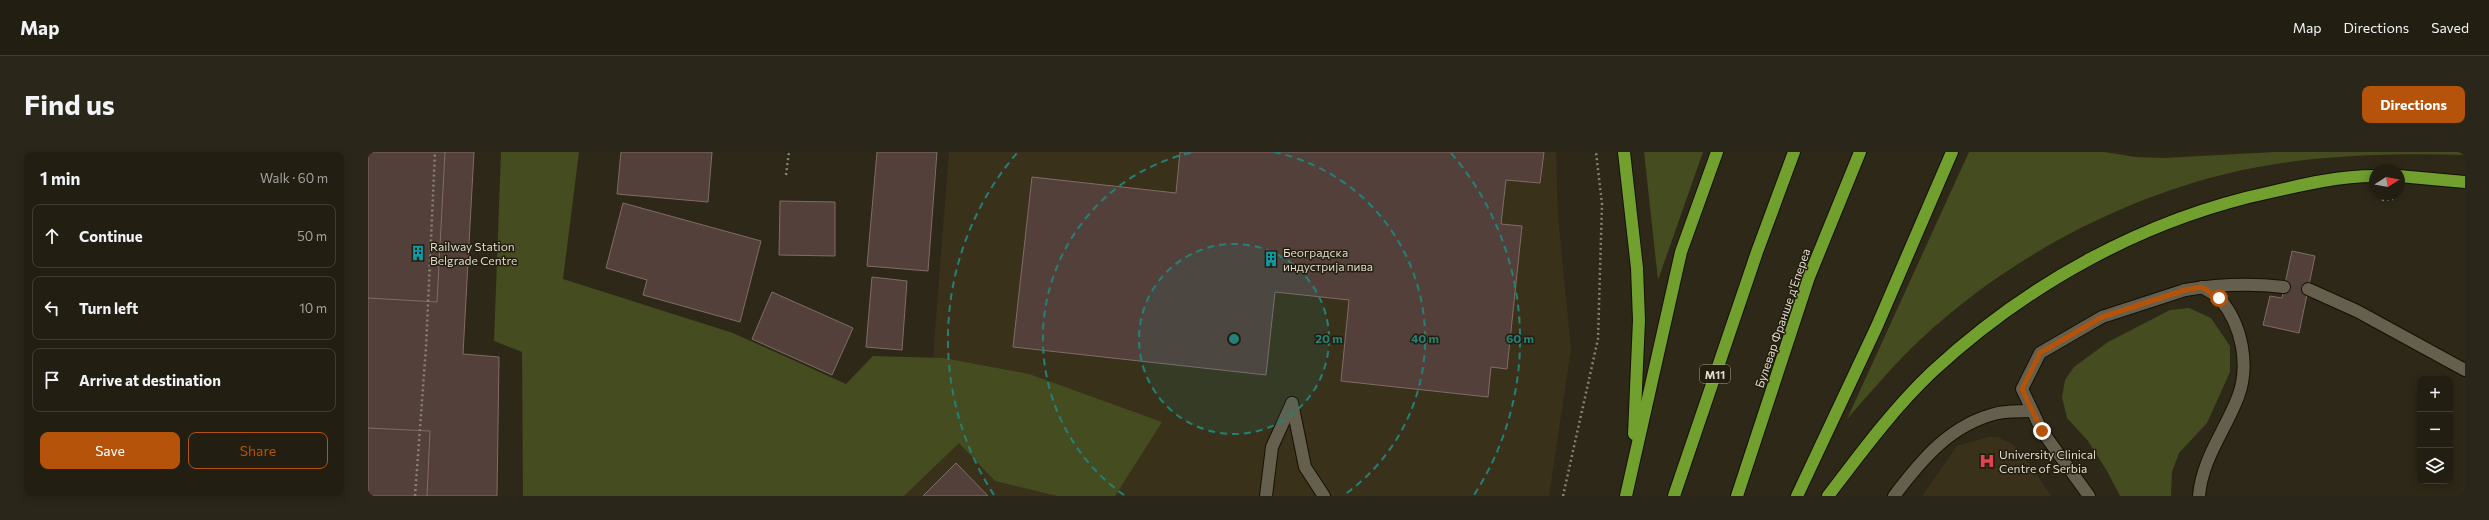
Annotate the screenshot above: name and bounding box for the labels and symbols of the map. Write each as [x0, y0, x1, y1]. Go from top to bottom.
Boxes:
north arrow [2369, 164, 2405, 200]
place label: Railway Station Belgrade Centre [430, 239, 517, 267]
building icon: Railway Station Belgrade Centre [409, 244, 427, 262]
place label: Београдска индустрија пива [1283, 245, 1373, 273]
street label: Булевар Франше д'Епереа [1752, 246, 1812, 390]
building icon: Београдска индустрија пива [1262, 250, 1280, 268]
route start [2210, 289, 2228, 307]
text: 20 m [1315, 331, 1343, 345]
text: 40 m [1411, 331, 1439, 345]
text: 60 m [1506, 331, 1534, 345]
centre of rings [1227, 332, 1241, 346]
road number: M11 [1700, 365, 1730, 383]
route end [2033, 422, 2051, 440]
place label: University Clinical Centre of Serbia [1999, 447, 2096, 475]
hospital icon: University Clinical Centre of Serbia [1978, 452, 1996, 470]

